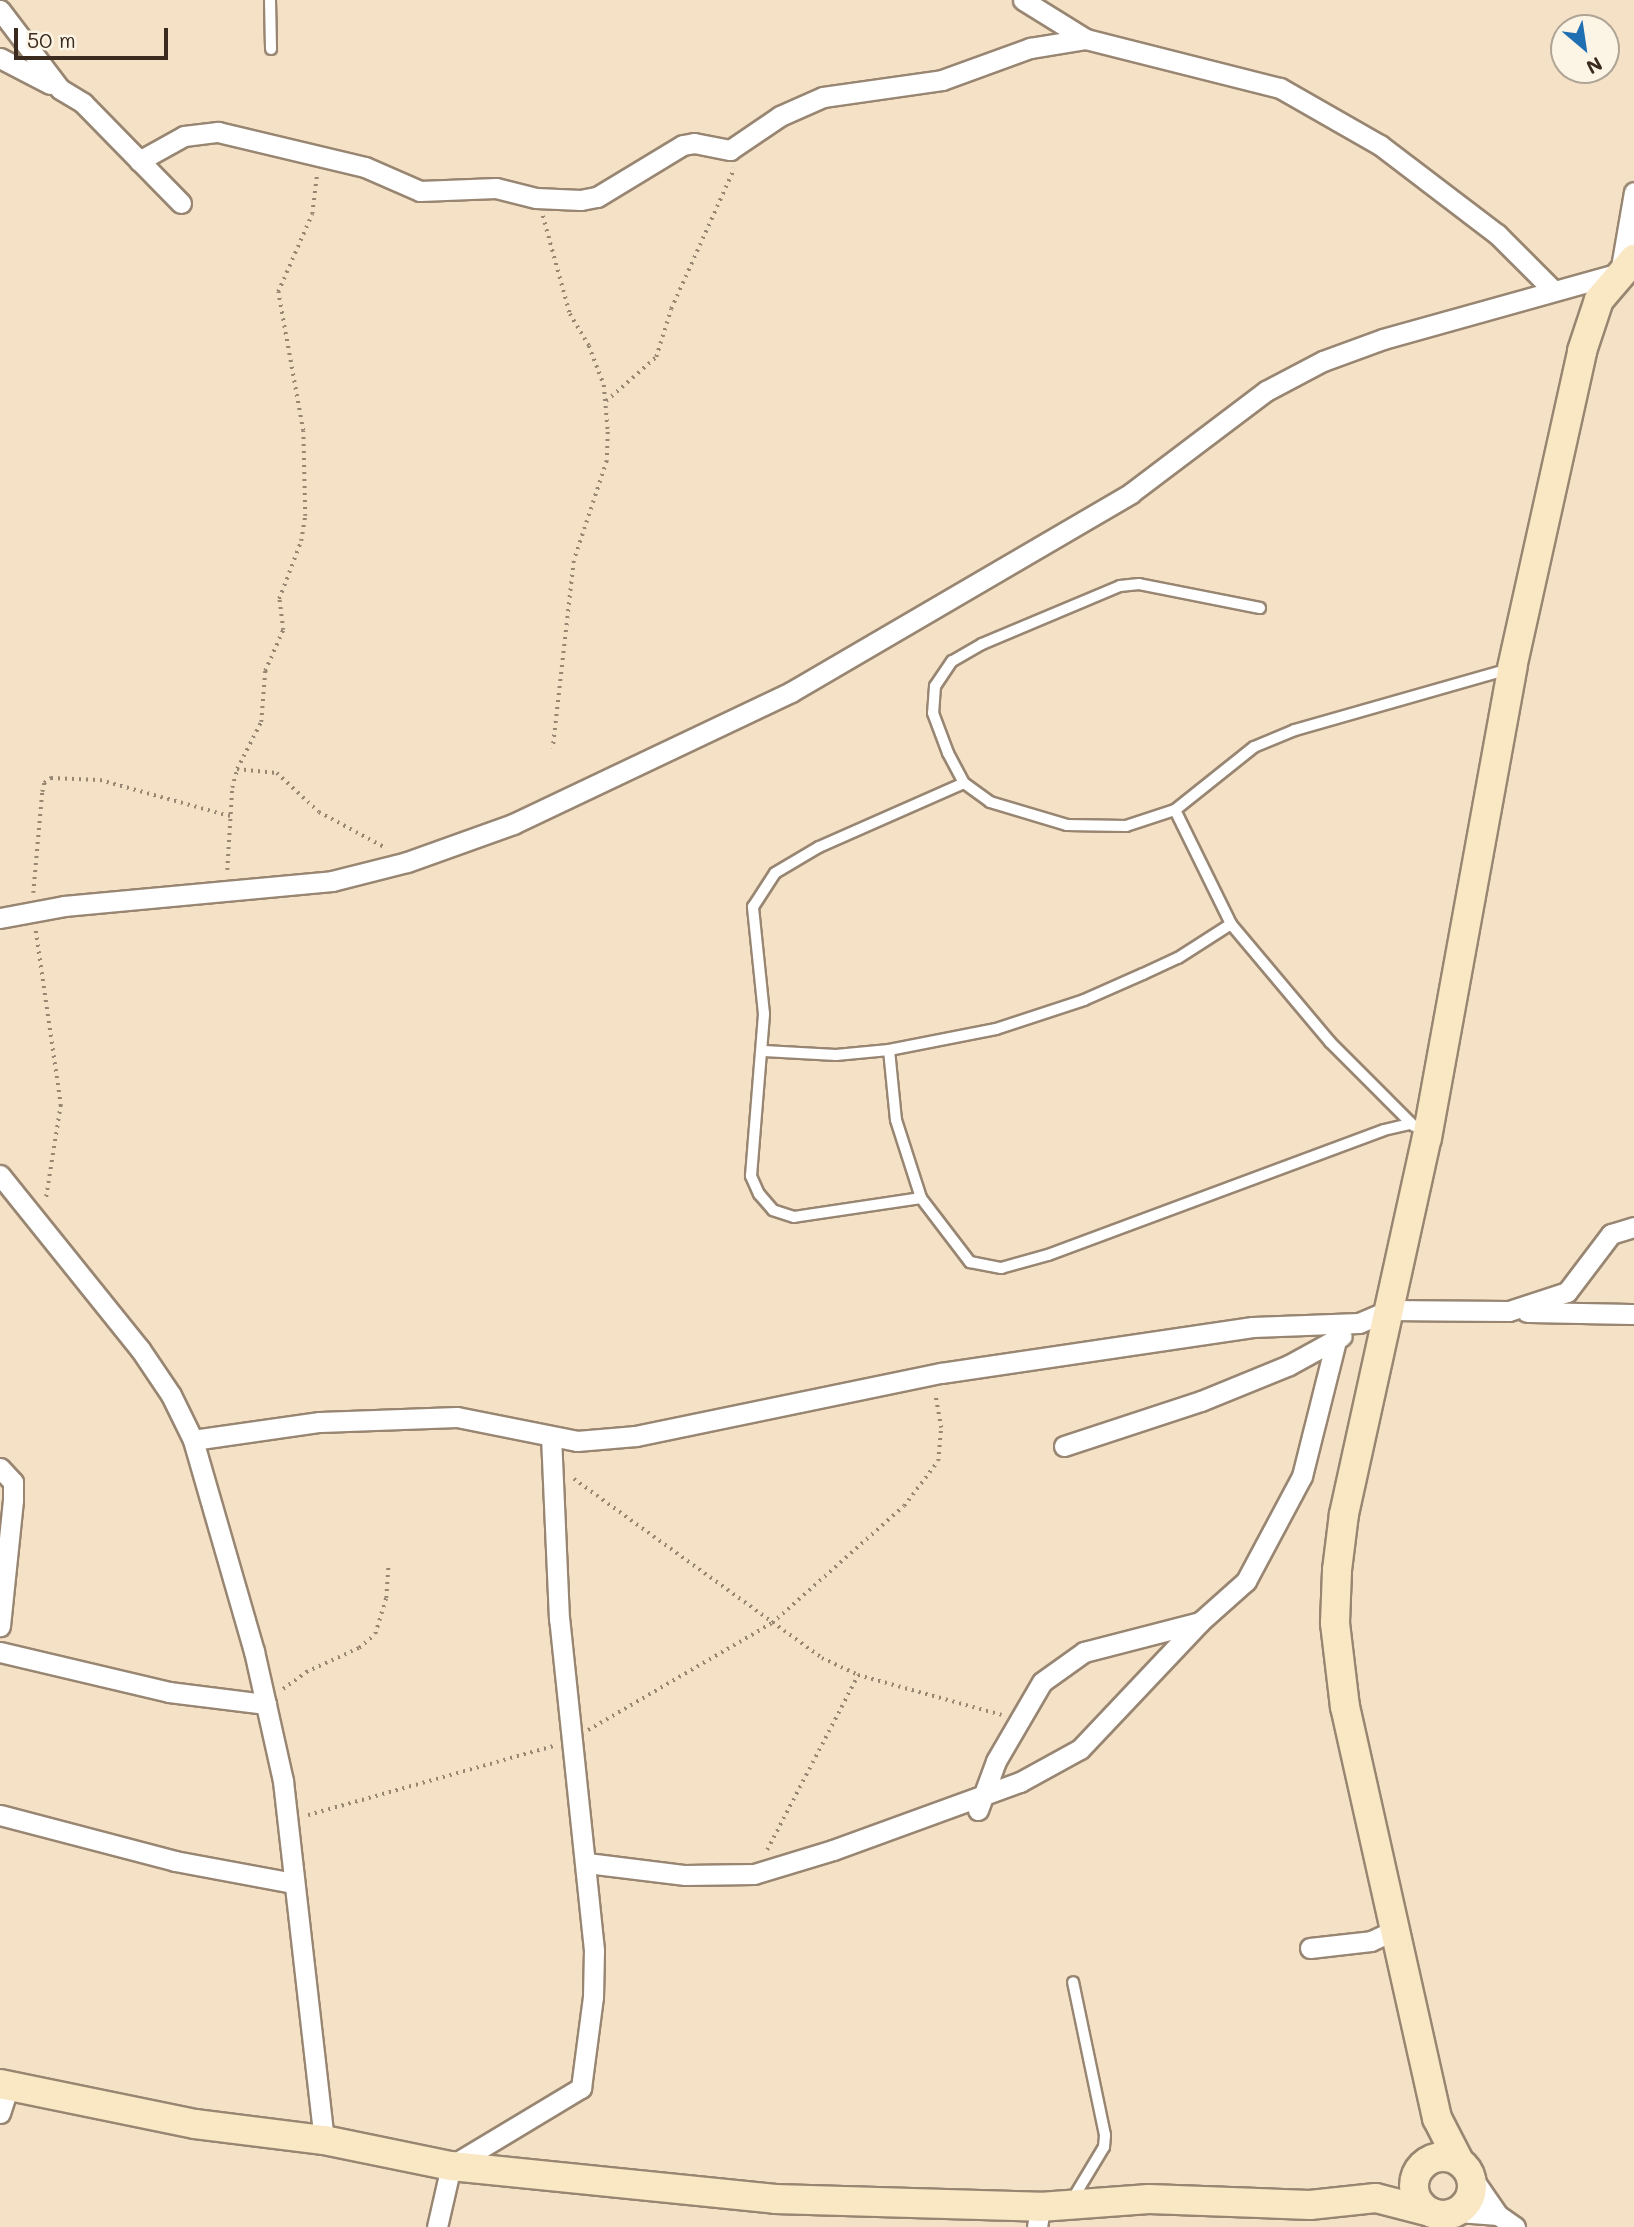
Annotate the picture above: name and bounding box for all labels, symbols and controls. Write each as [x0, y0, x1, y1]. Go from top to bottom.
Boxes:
scale bar [18, 14, 172, 58]
north arrow [1550, 14, 1620, 84]
text: 50 m [27, 26, 76, 53]
text: N [1582, 52, 1607, 80]

